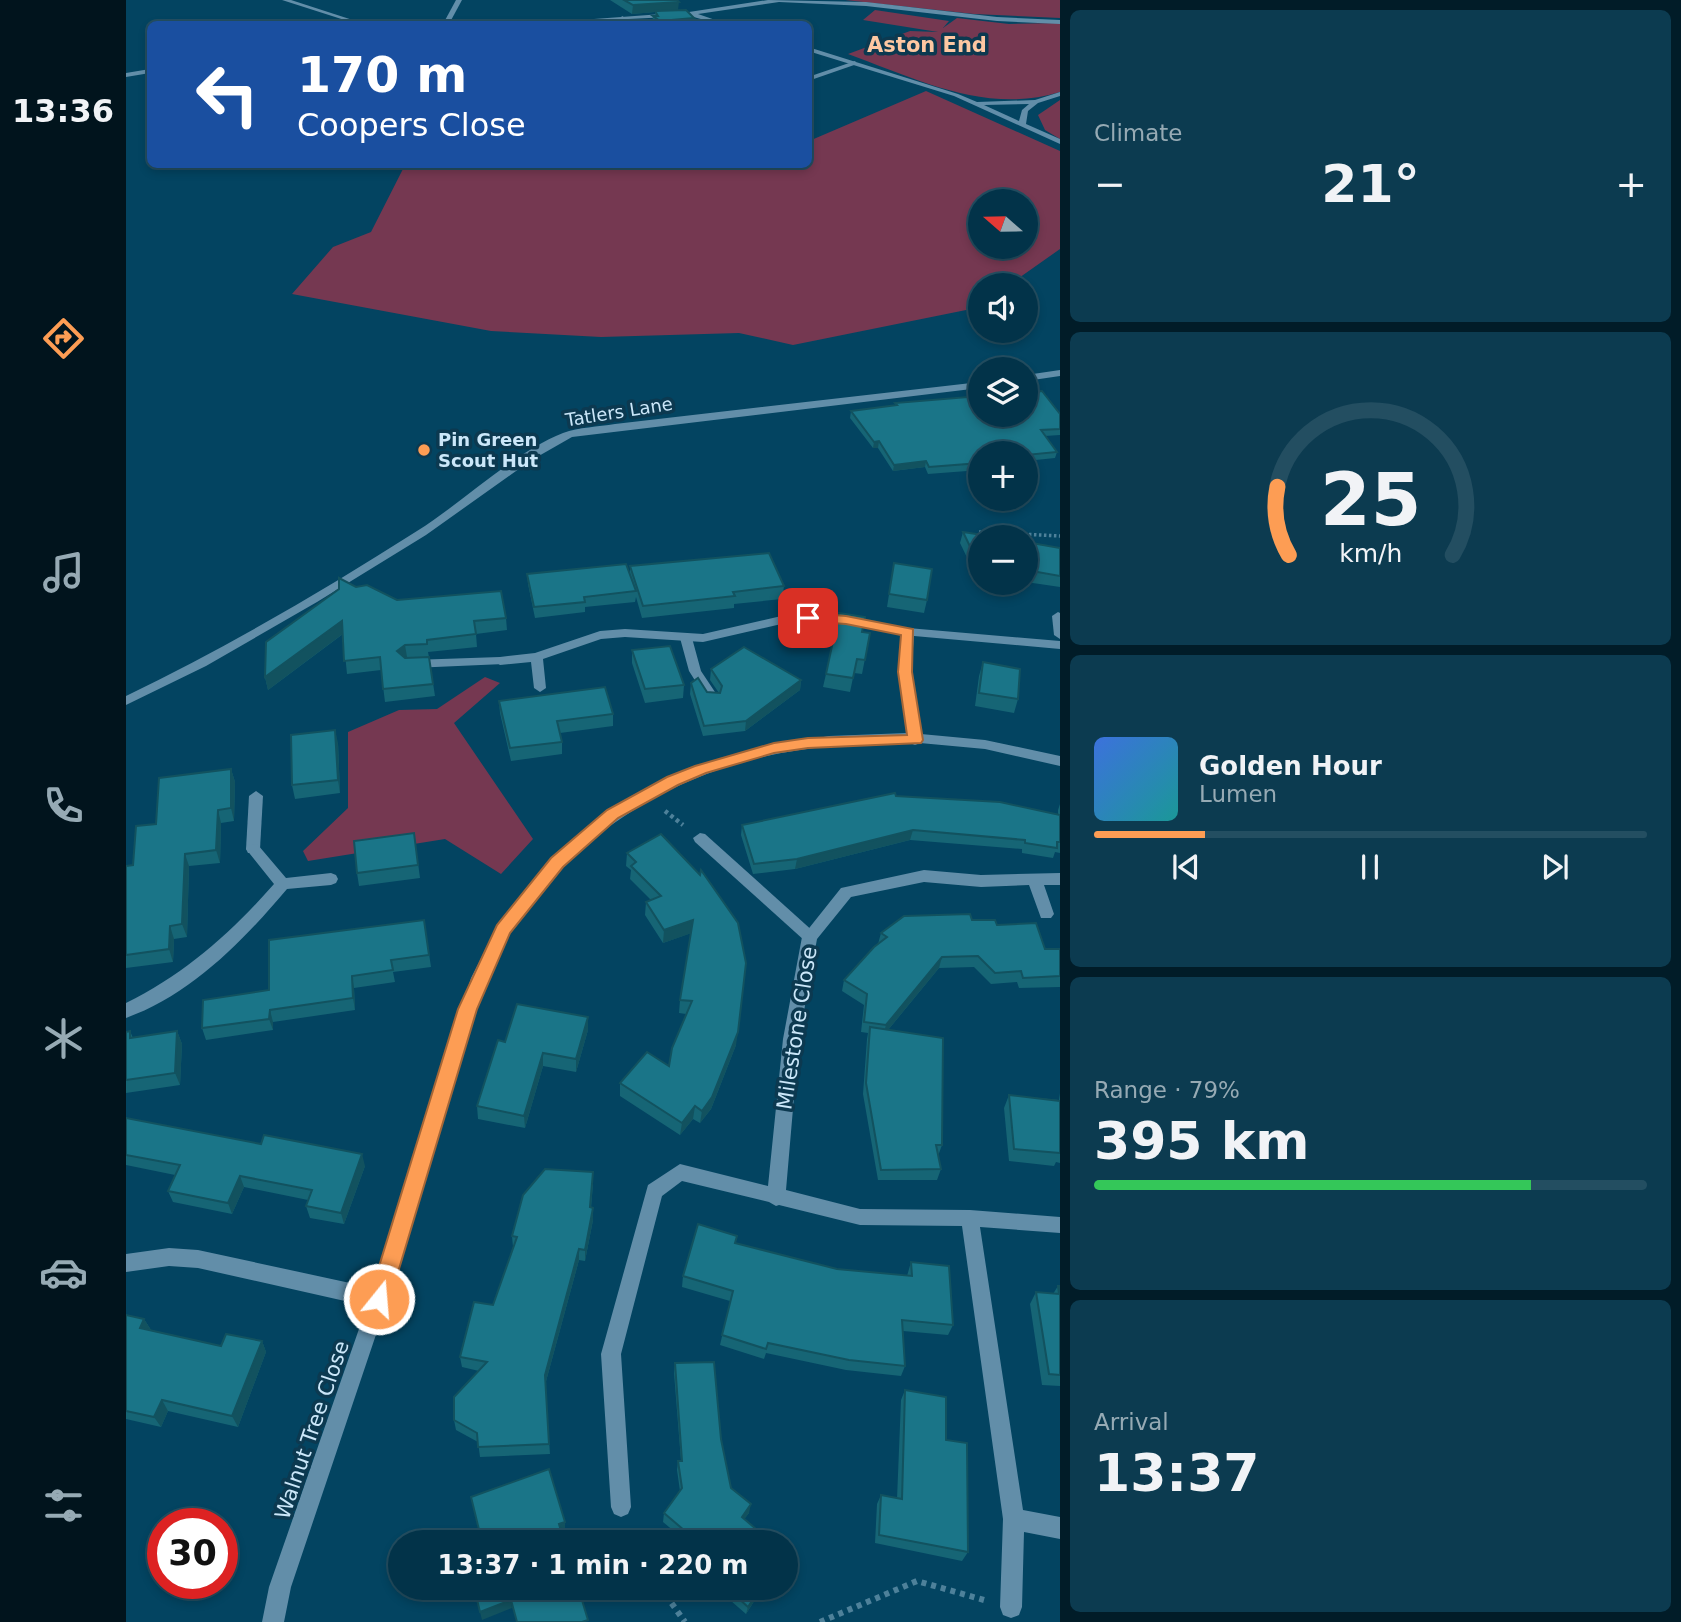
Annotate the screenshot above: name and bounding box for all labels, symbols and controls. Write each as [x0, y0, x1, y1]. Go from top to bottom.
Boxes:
district label: Aston End [867, 33, 987, 57]
text: 170 m [297, 47, 467, 104]
icon: left [182, 49, 273, 140]
text: 13:36 [12, 92, 114, 130]
text: Coopers Close [297, 106, 526, 144]
text: Climate [1094, 120, 1183, 146]
text: 21° [1321, 154, 1420, 214]
text: − [1094, 162, 1126, 206]
text: + [1615, 162, 1647, 206]
north arrow [968, 189, 1038, 259]
map controls [968, 189, 1038, 595]
button: sound [968, 273, 1038, 343]
icon: directions [39, 314, 88, 363]
button: layers [968, 357, 1038, 427]
street label: Tatlers Lane [563, 393, 674, 430]
place label: Pin Green Scout Hut [438, 429, 539, 471]
button: + [968, 441, 1038, 511]
marker: Pin Green Scout Hut [416, 442, 432, 458]
text: 25 [1320, 457, 1421, 542]
button: − [968, 525, 1038, 595]
text: km/h [1339, 538, 1402, 567]
icon: music [39, 548, 88, 597]
pin [778, 588, 838, 648]
icon: arrive [789, 599, 827, 637]
text: Golden Hour [1199, 751, 1382, 781]
icon: phone [39, 781, 88, 830]
text: Lumen [1199, 781, 1277, 807]
icon: previous [1167, 848, 1205, 886]
icon: pause [1351, 848, 1389, 886]
icon: next [1536, 848, 1574, 886]
street label: Milestone Close [772, 945, 822, 1111]
icon: climate [39, 1014, 88, 1063]
text: Range · 79% [1094, 1077, 1240, 1103]
text: 395 km [1094, 1111, 1309, 1171]
icon: car [39, 1248, 88, 1297]
position arrow [342, 1262, 416, 1336]
street label: Walnut Tree Close [270, 1338, 354, 1522]
text: Arrival [1094, 1409, 1169, 1435]
text: 13:37 [1094, 1443, 1260, 1503]
icon: filters [39, 1481, 88, 1530]
speed limit sign: 30 [147, 1508, 238, 1599]
text: 13:37 · 1 min · 220 m [438, 1550, 748, 1580]

